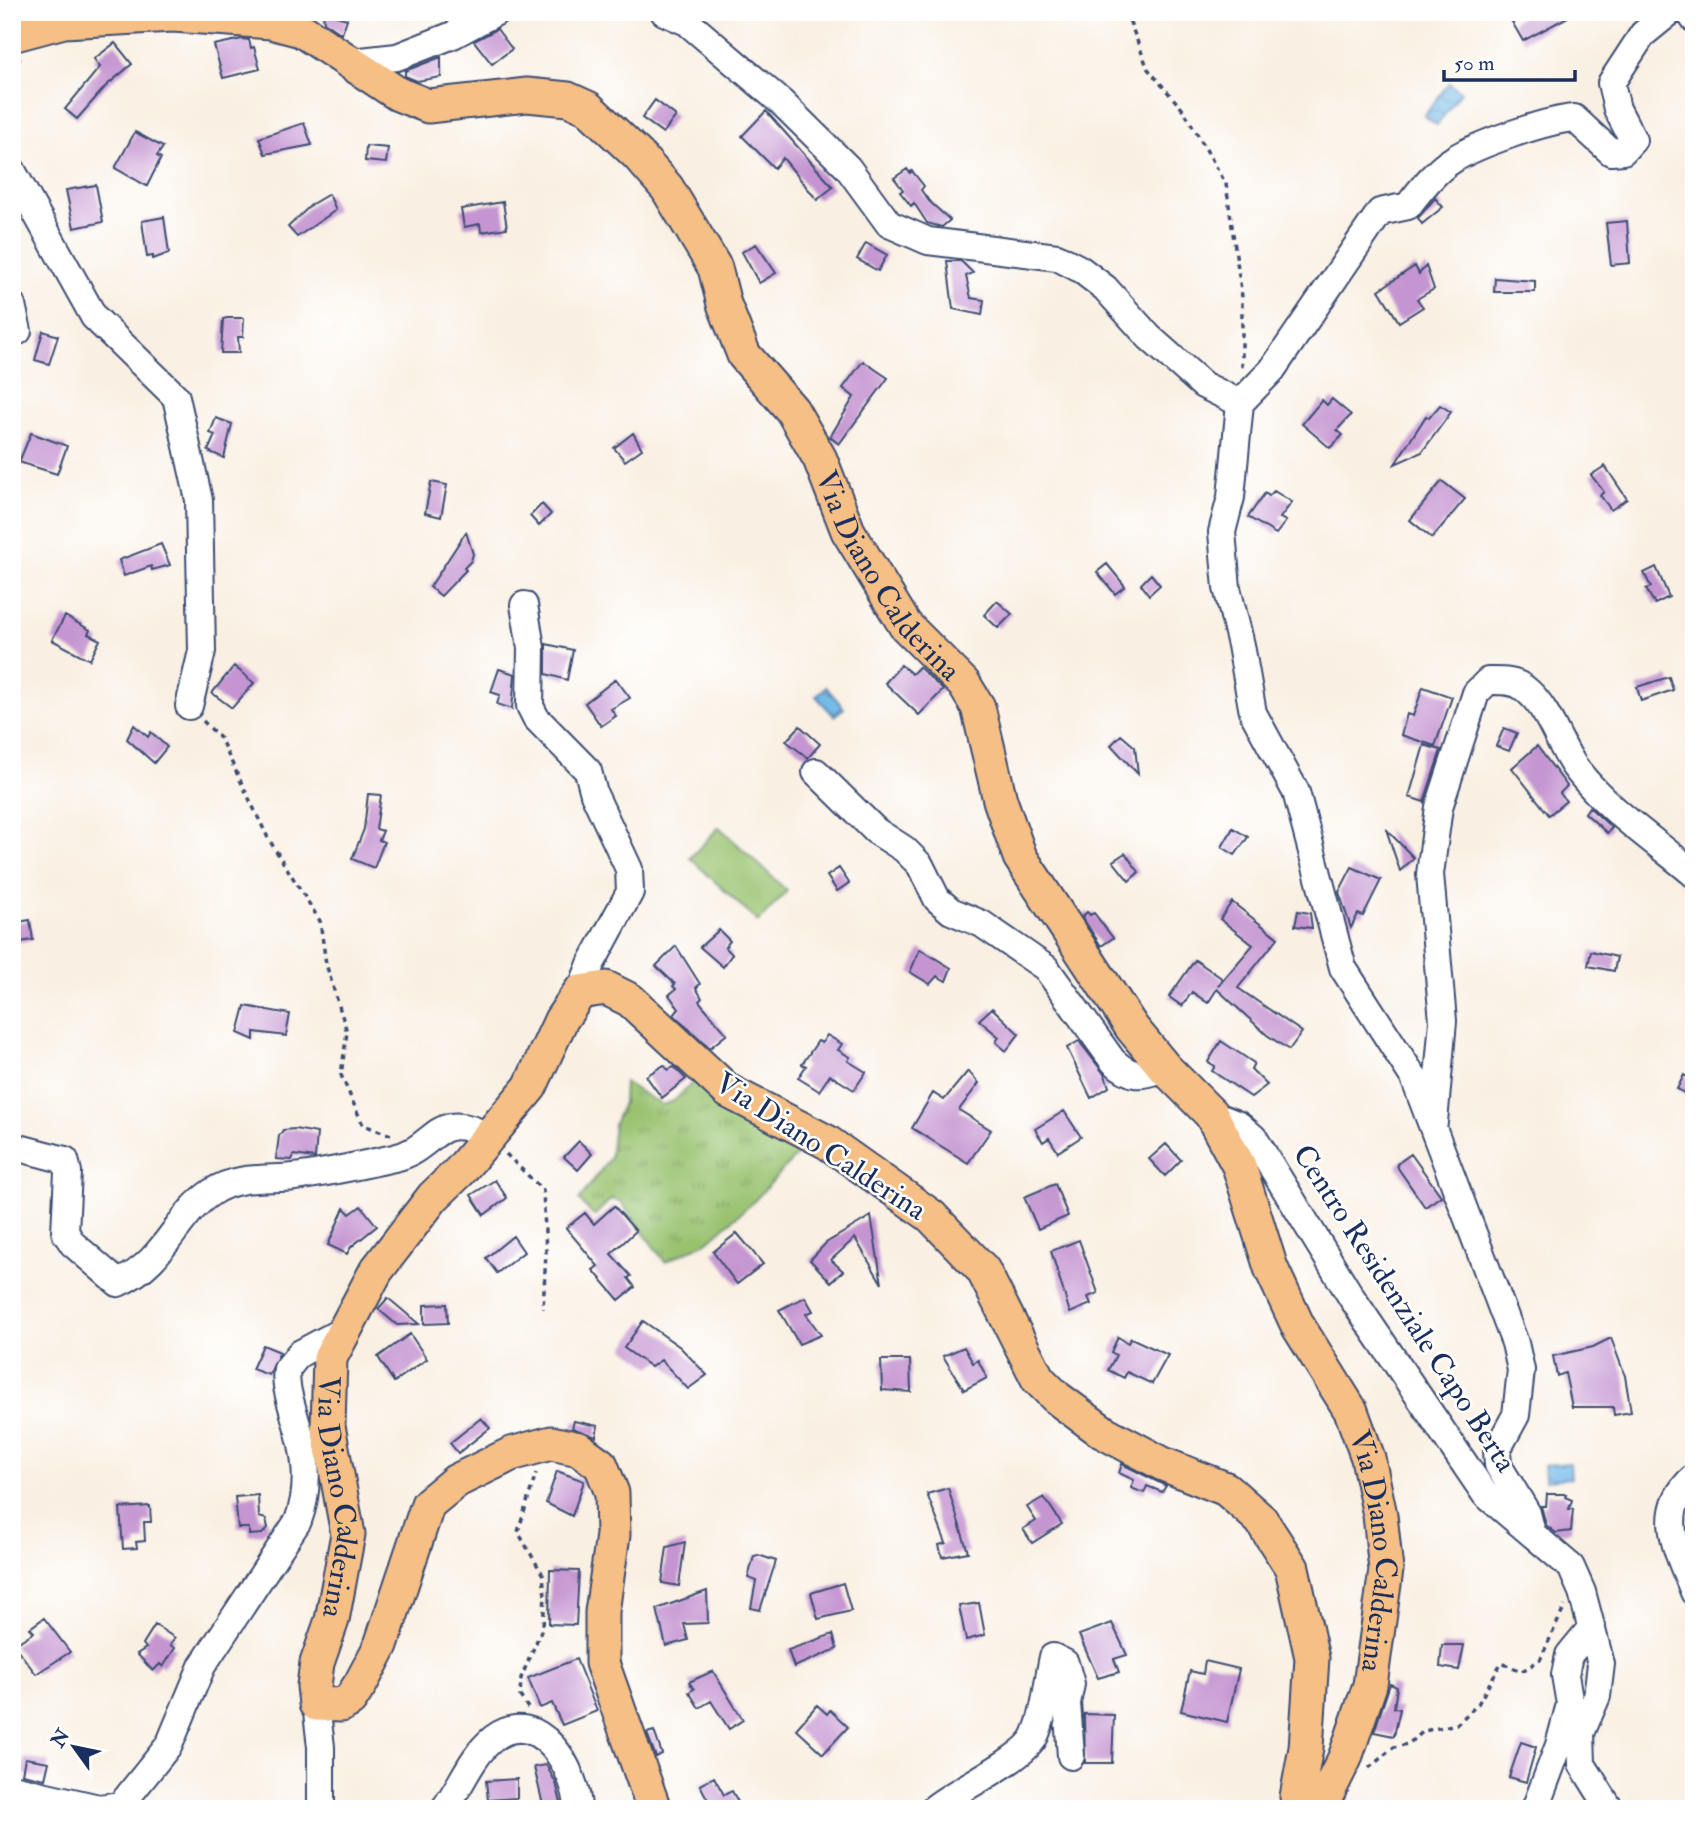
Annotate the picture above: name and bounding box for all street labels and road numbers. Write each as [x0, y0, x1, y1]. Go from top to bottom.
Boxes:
street label: Via Diano Calderina [807, 465, 969, 689]
street label: Via Diano Calderina [708, 1064, 934, 1229]
street label: Centro Residenziale Capo Berta [1285, 1138, 1525, 1479]
street label: Via Diano Calderina [309, 1376, 366, 1622]
street label: Via Diano Calderina [1341, 1425, 1405, 1675]

